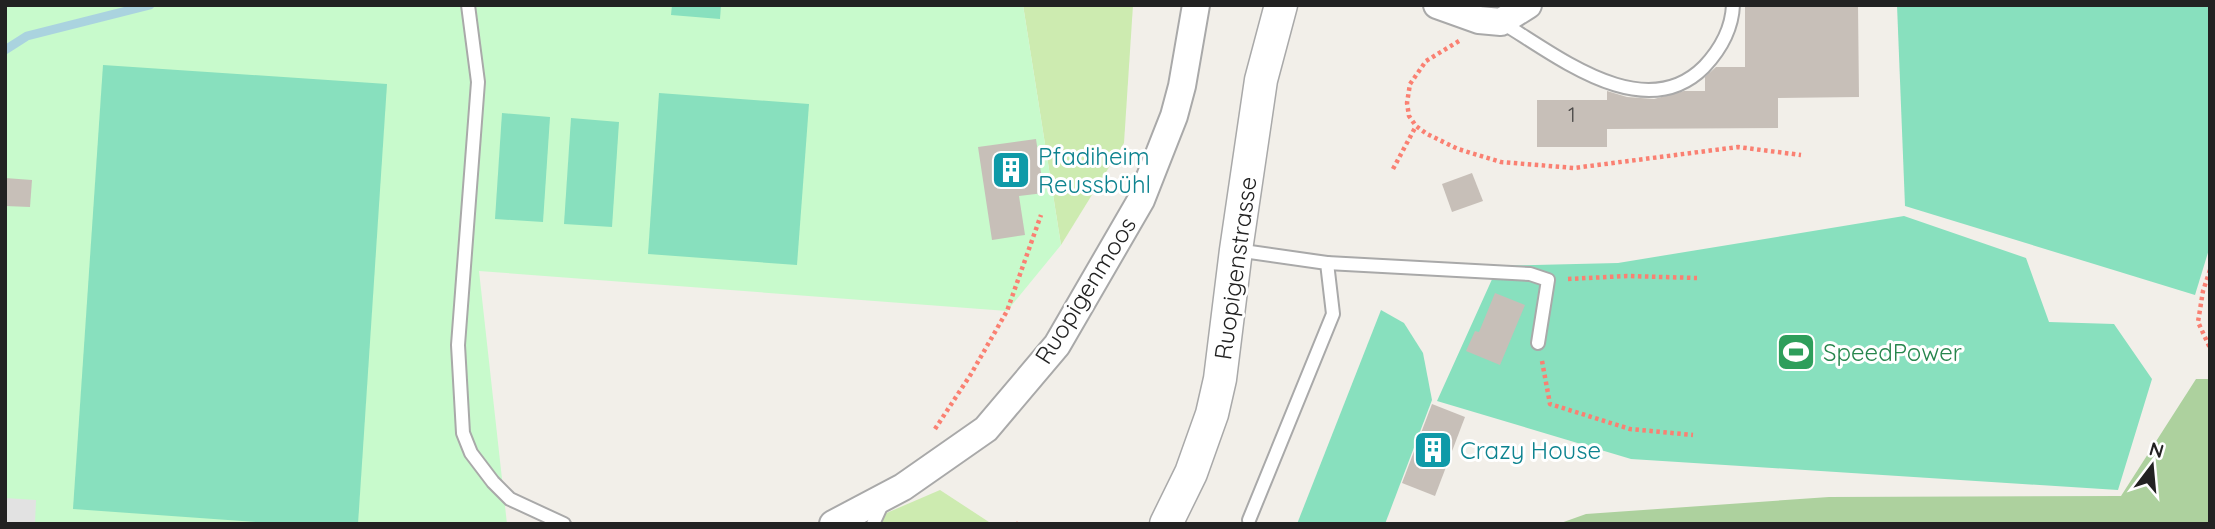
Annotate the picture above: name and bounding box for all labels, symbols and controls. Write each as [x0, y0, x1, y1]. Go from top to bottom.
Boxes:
house number: 1 [1568, 101, 1576, 127]
place label: Pfadiheim Reussbühl [1038, 141, 1151, 199]
building icon: Pfadiheim Reussbühl [990, 149, 1032, 191]
street label: Ruopigenstrasse [1207, 175, 1263, 361]
street label: Ruopigenmoos [1028, 211, 1142, 369]
sports icon: SpeedPower [1775, 331, 1817, 373]
place label: SpeedPower [1823, 337, 1962, 367]
building icon: Crazy House [1412, 429, 1454, 471]
north arrow [2117, 431, 2187, 501]
place label: Crazy House [1460, 435, 1601, 465]
text: N [2147, 436, 2167, 463]

